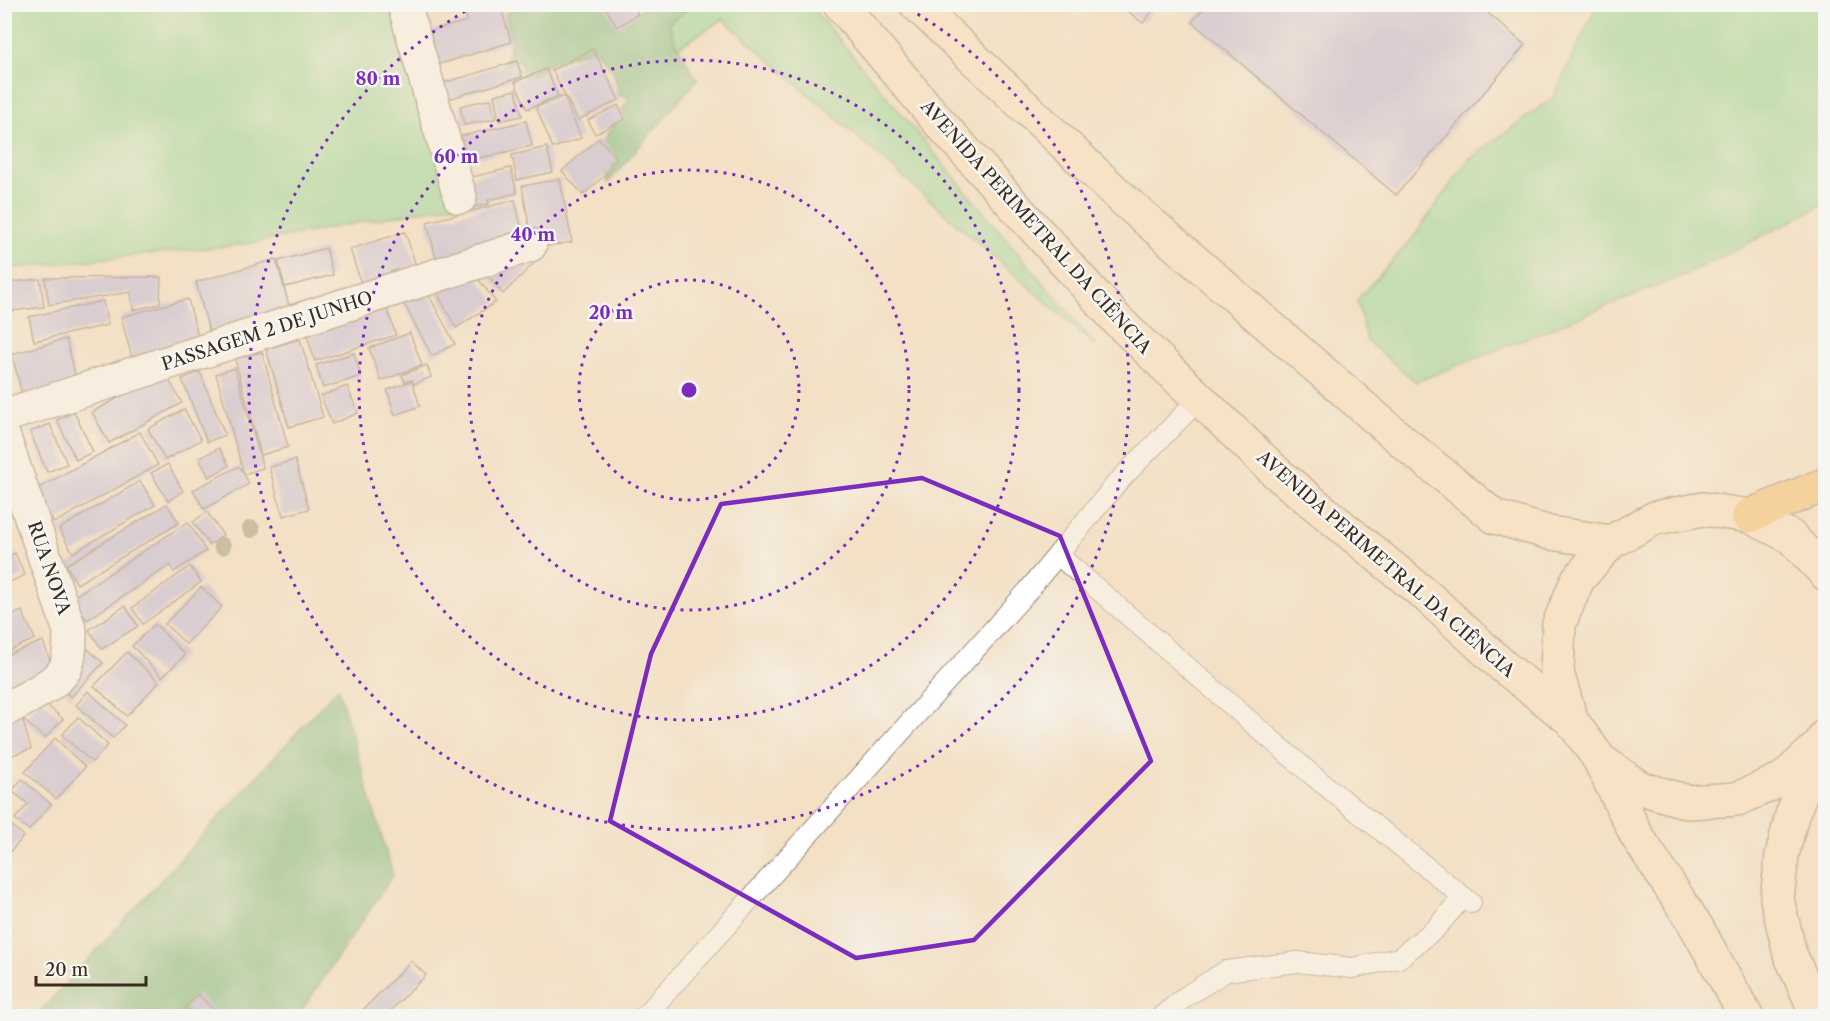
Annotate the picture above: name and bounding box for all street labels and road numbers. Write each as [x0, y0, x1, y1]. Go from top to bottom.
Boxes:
street label: AVENIDA PERIMETRAL DA CIÊNCIA [915, 94, 1157, 359]
street label: PASSAGEM 2 DE JUNHO [159, 286, 375, 376]
street label: AVENIDA PERIMETRAL DA CIÊNCIA [1252, 445, 1521, 682]
street label: RUA NOVA [23, 518, 76, 618]

